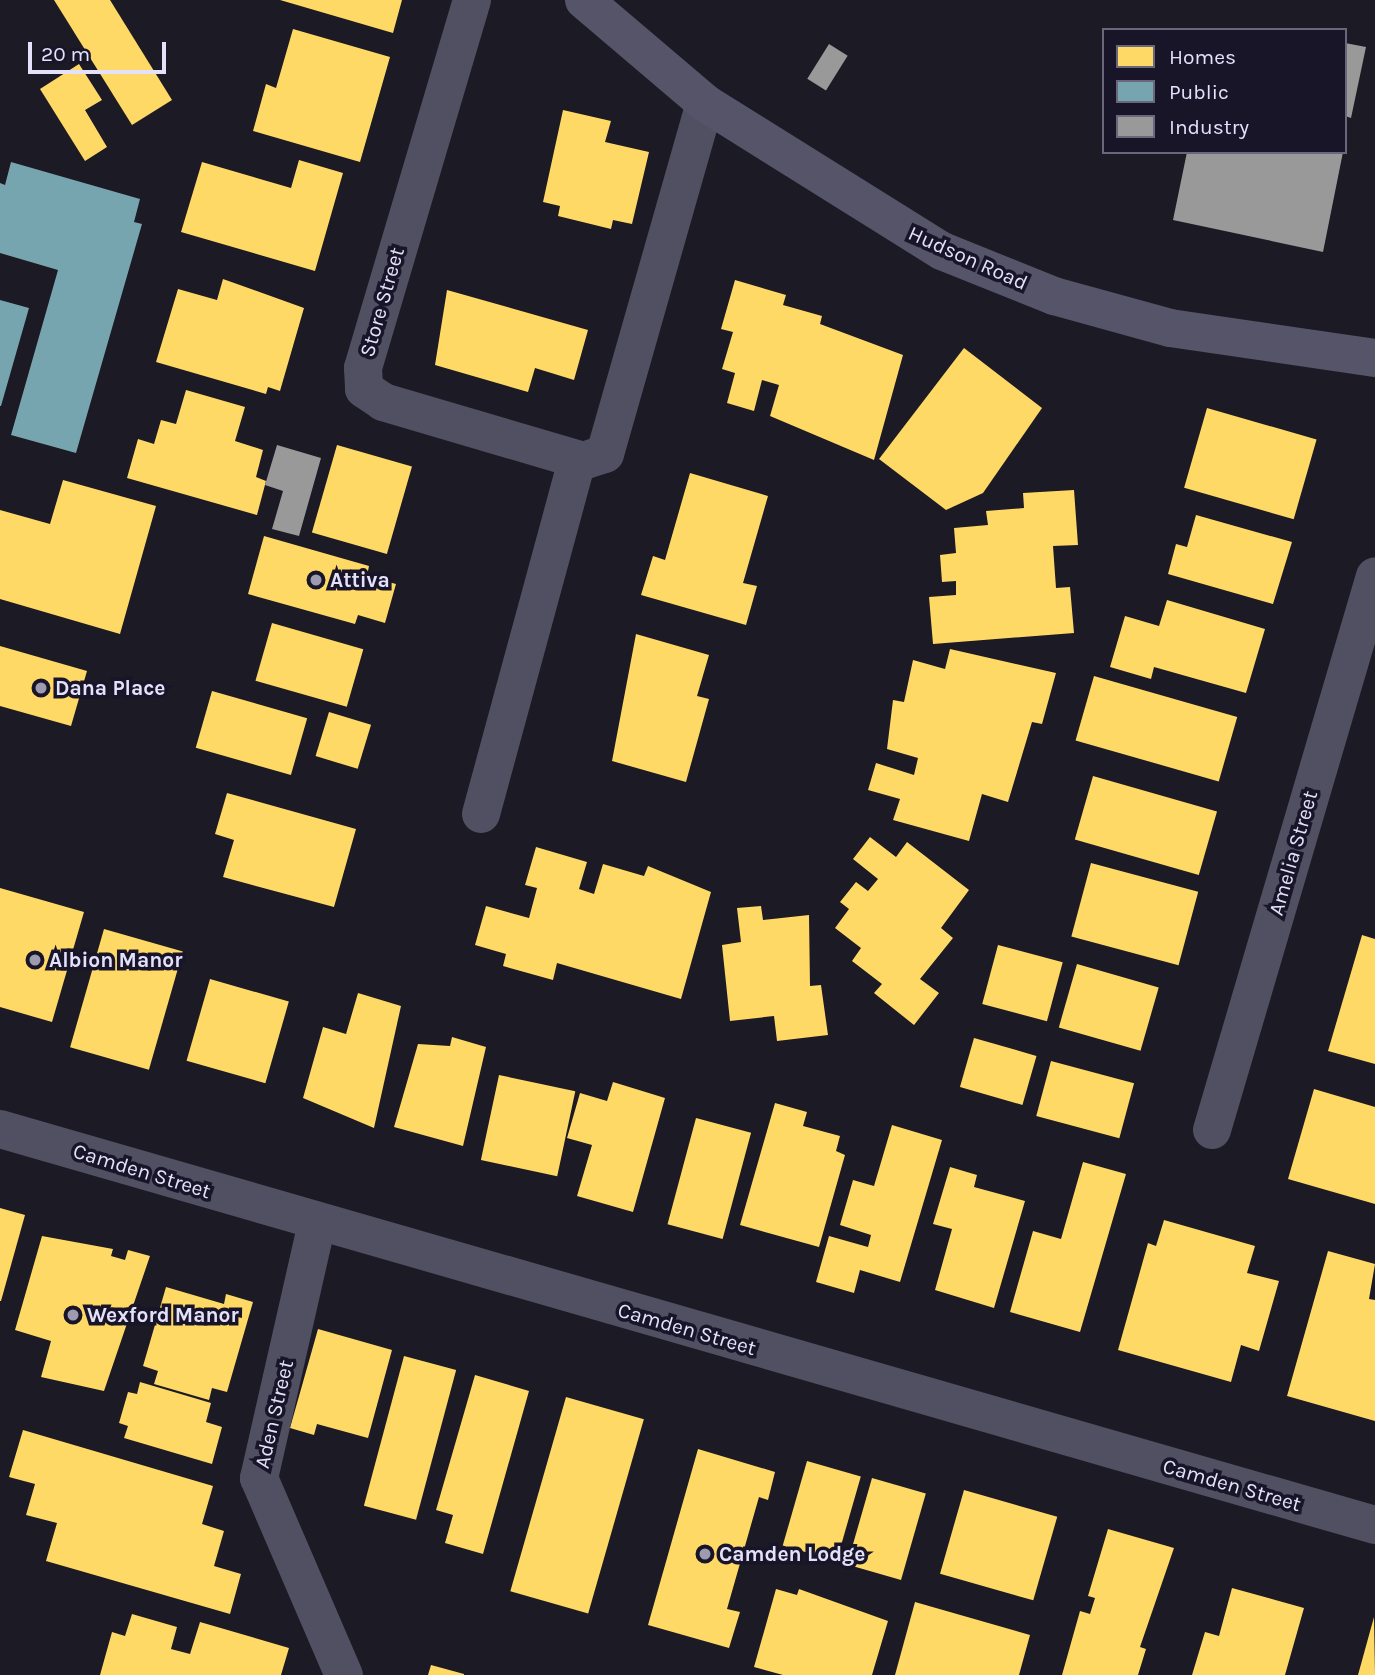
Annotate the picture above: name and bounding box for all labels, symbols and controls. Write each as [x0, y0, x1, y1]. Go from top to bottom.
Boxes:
scale bar [32, 28, 170, 72]
legend [1102, 28, 1347, 154]
text: 20 m [41, 42, 90, 66]
text: Homes [1169, 45, 1236, 69]
text: Public [1169, 80, 1229, 104]
text: Industry [1169, 115, 1249, 139]
street label: Hudson Road [905, 221, 1031, 295]
street label: Store Street [354, 244, 410, 360]
place label: Attiva [330, 567, 390, 593]
marker: Attiva [308, 572, 324, 588]
place label: Dana Place [55, 675, 166, 701]
marker: Dana Place [33, 680, 49, 696]
street label: Amelia Street [1263, 788, 1323, 918]
place label: Albion Manor [49, 947, 182, 973]
marker: Albion Manor [27, 952, 43, 968]
street label: Camden Street [70, 1138, 214, 1204]
street label: Camden Street [615, 1297, 759, 1361]
place label: Wexford Manor [87, 1302, 239, 1328]
marker: Wexford Manor [65, 1307, 81, 1323]
street label: Aden Street [249, 1357, 299, 1471]
street label: Camden Street [1160, 1453, 1304, 1517]
place label: Camden Lodge [719, 1541, 865, 1567]
marker: Camden Lodge [697, 1546, 713, 1562]

